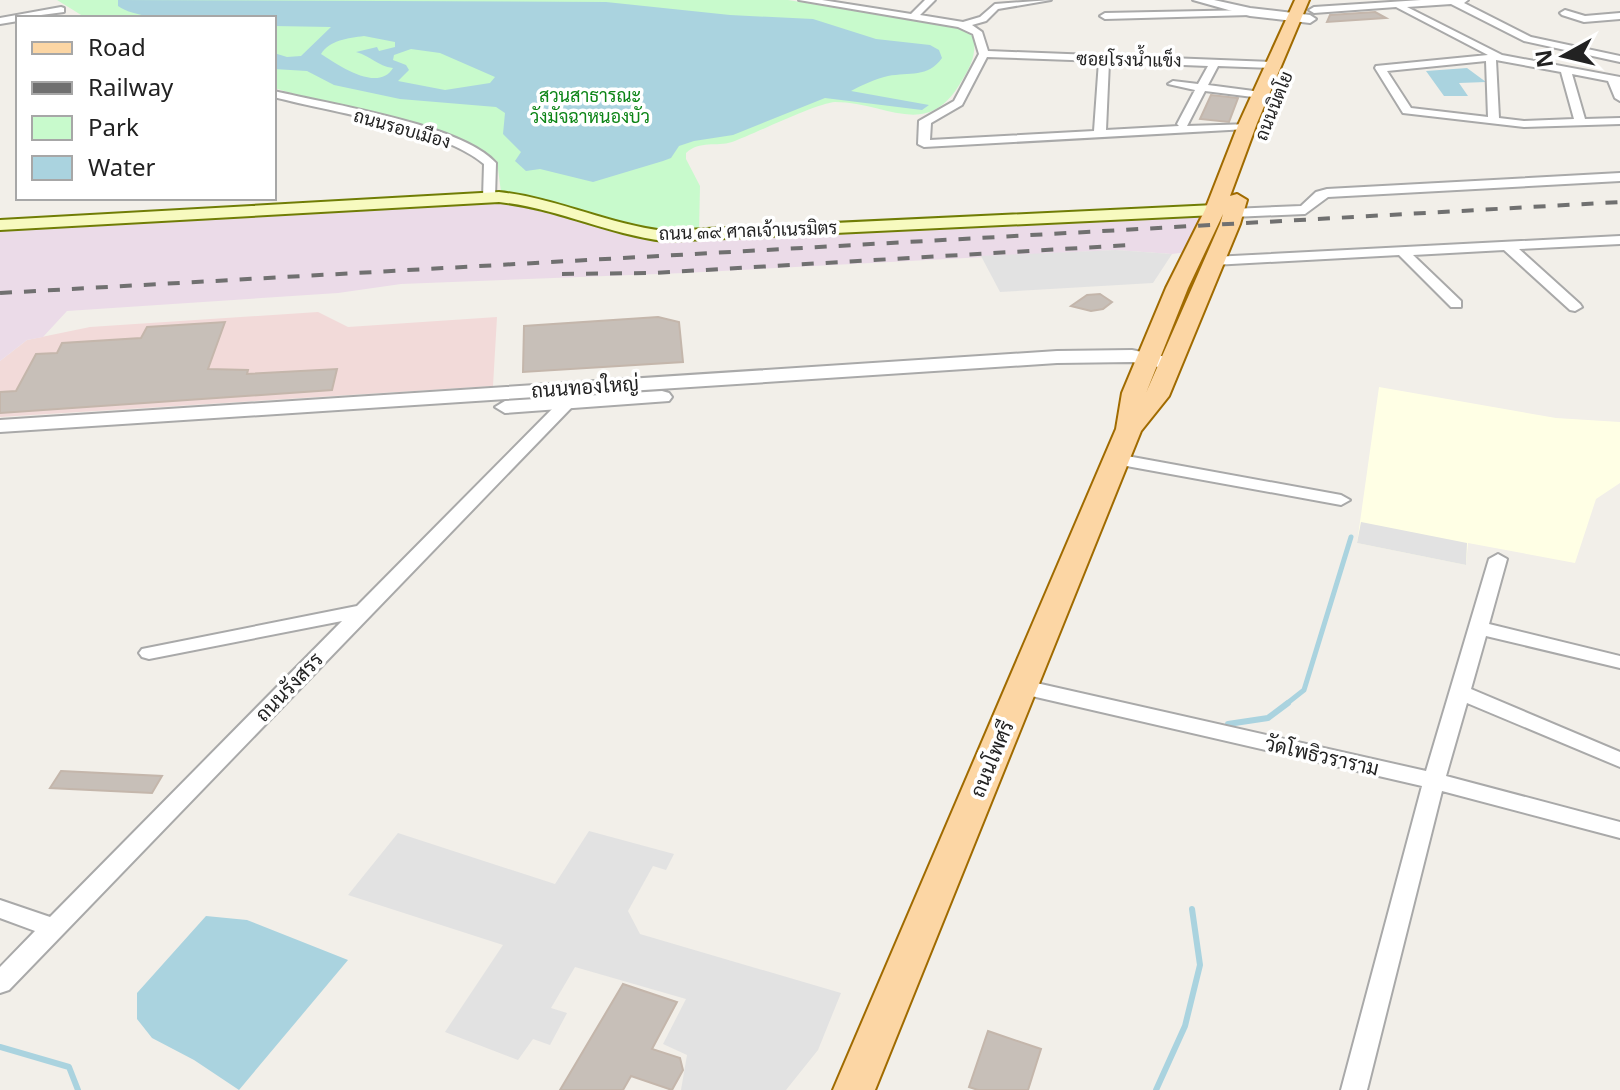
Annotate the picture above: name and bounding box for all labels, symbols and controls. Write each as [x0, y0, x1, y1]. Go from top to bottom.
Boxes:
legend [16, 16, 276, 200]
north arrow [1524, 16, 1604, 96]
text: Road [88, 30, 146, 63]
street label: ซอยโรงน้ำแข็ง [1076, 43, 1182, 72]
text: N [1527, 48, 1559, 70]
street label: ถนนนิตโย [1248, 67, 1298, 144]
text: Railway [88, 70, 174, 103]
park label: สวนสาธารณะ วังมัจฉาหนองบัว [530, 83, 650, 128]
street label: ถนนรอบเมือง [351, 103, 453, 153]
text: Park [88, 110, 139, 143]
text: Water [88, 150, 156, 183]
street label: ถนน ๓๙ ศาลเจ้าเนรมิตร [658, 215, 838, 245]
street label: ถนนทองใหญ่ [530, 369, 640, 404]
street label: ถนนรังสรร [249, 646, 329, 727]
street label: ถนนโพศรี [963, 716, 1020, 801]
street label: วัดโพธิวราราม [1262, 729, 1382, 782]

